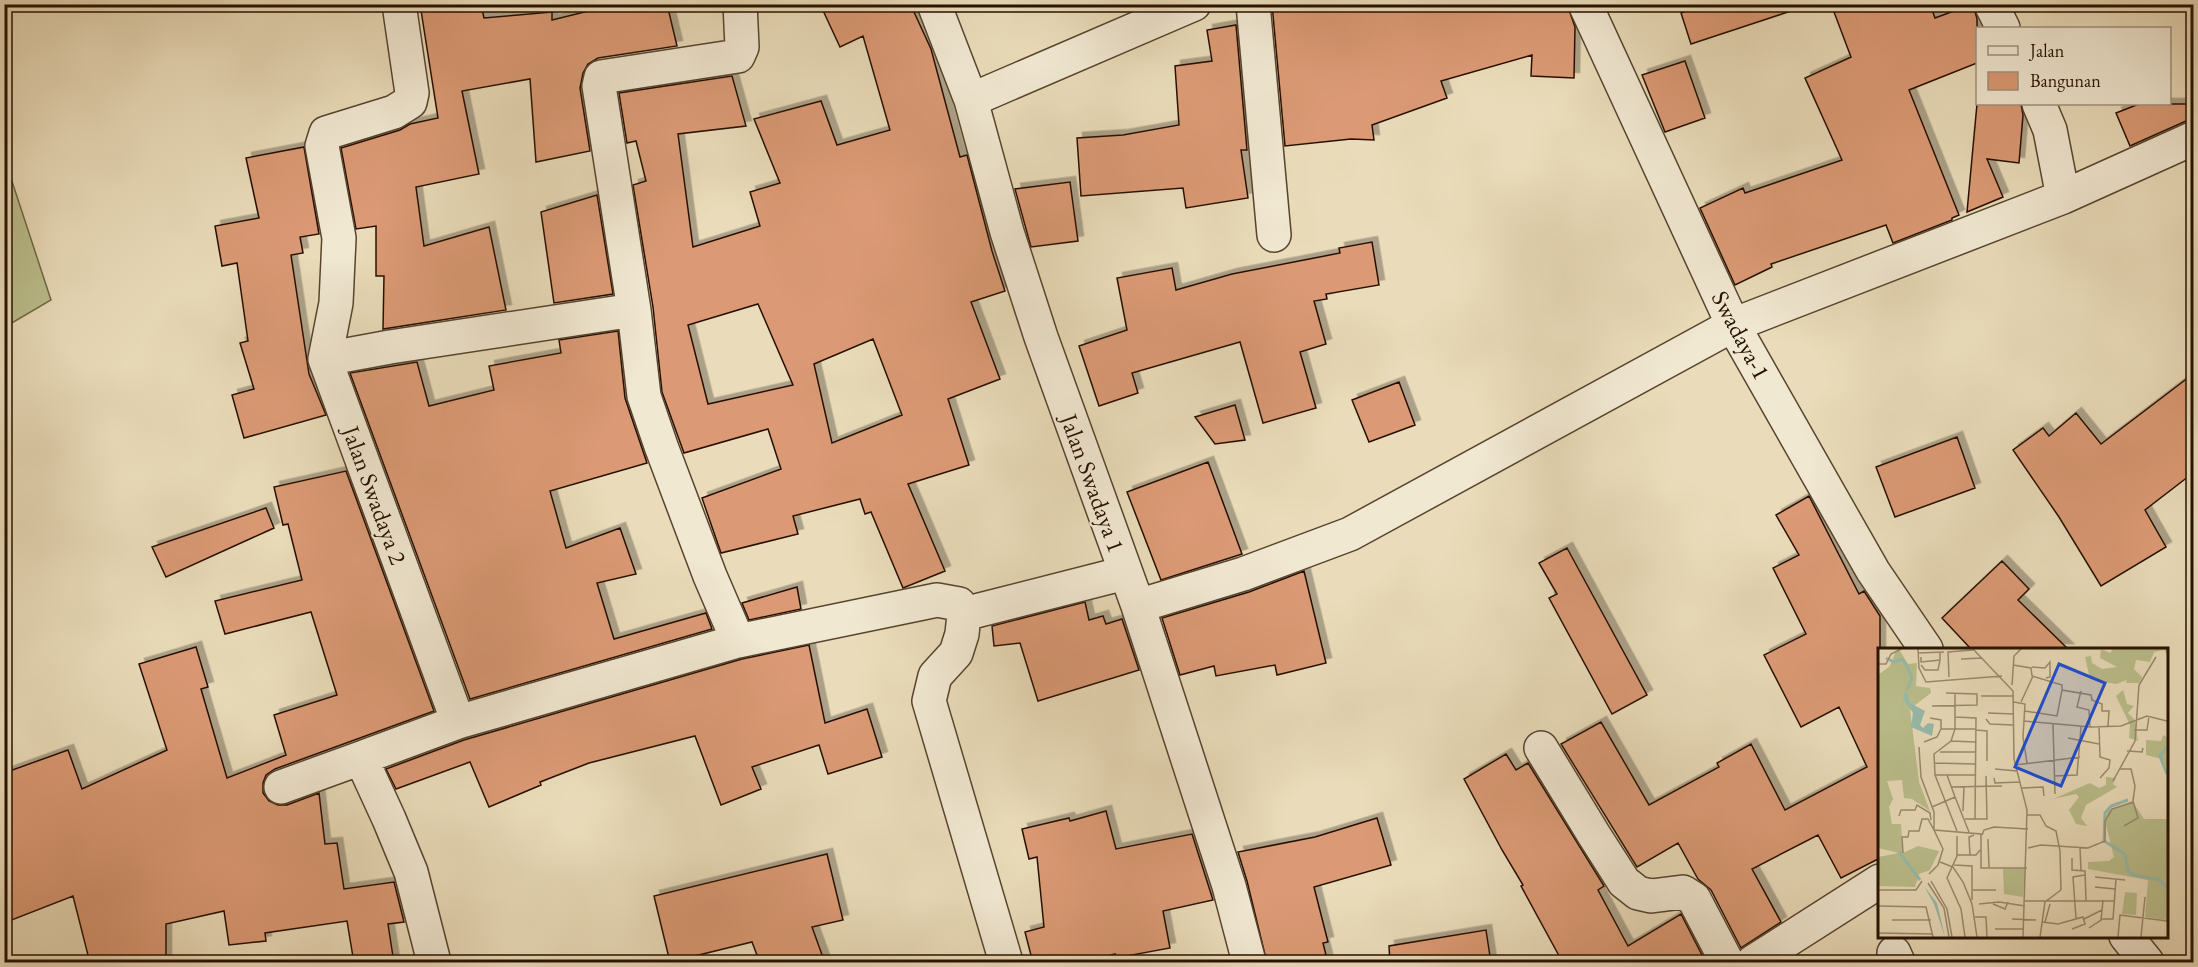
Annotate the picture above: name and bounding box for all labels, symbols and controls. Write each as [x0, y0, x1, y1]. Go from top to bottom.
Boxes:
legend [1976, 27, 2171, 105]
text: Jalan [2028, 39, 2065, 62]
text: Bangunan [2030, 69, 2101, 92]
street label: Swadaya-1 [1705, 285, 1777, 385]
street label: Jalan Swadaya 1 [1053, 408, 1132, 556]
street label: Jalan Swadaya 2 [335, 420, 415, 569]
inset map [1878, 648, 2168, 937]

